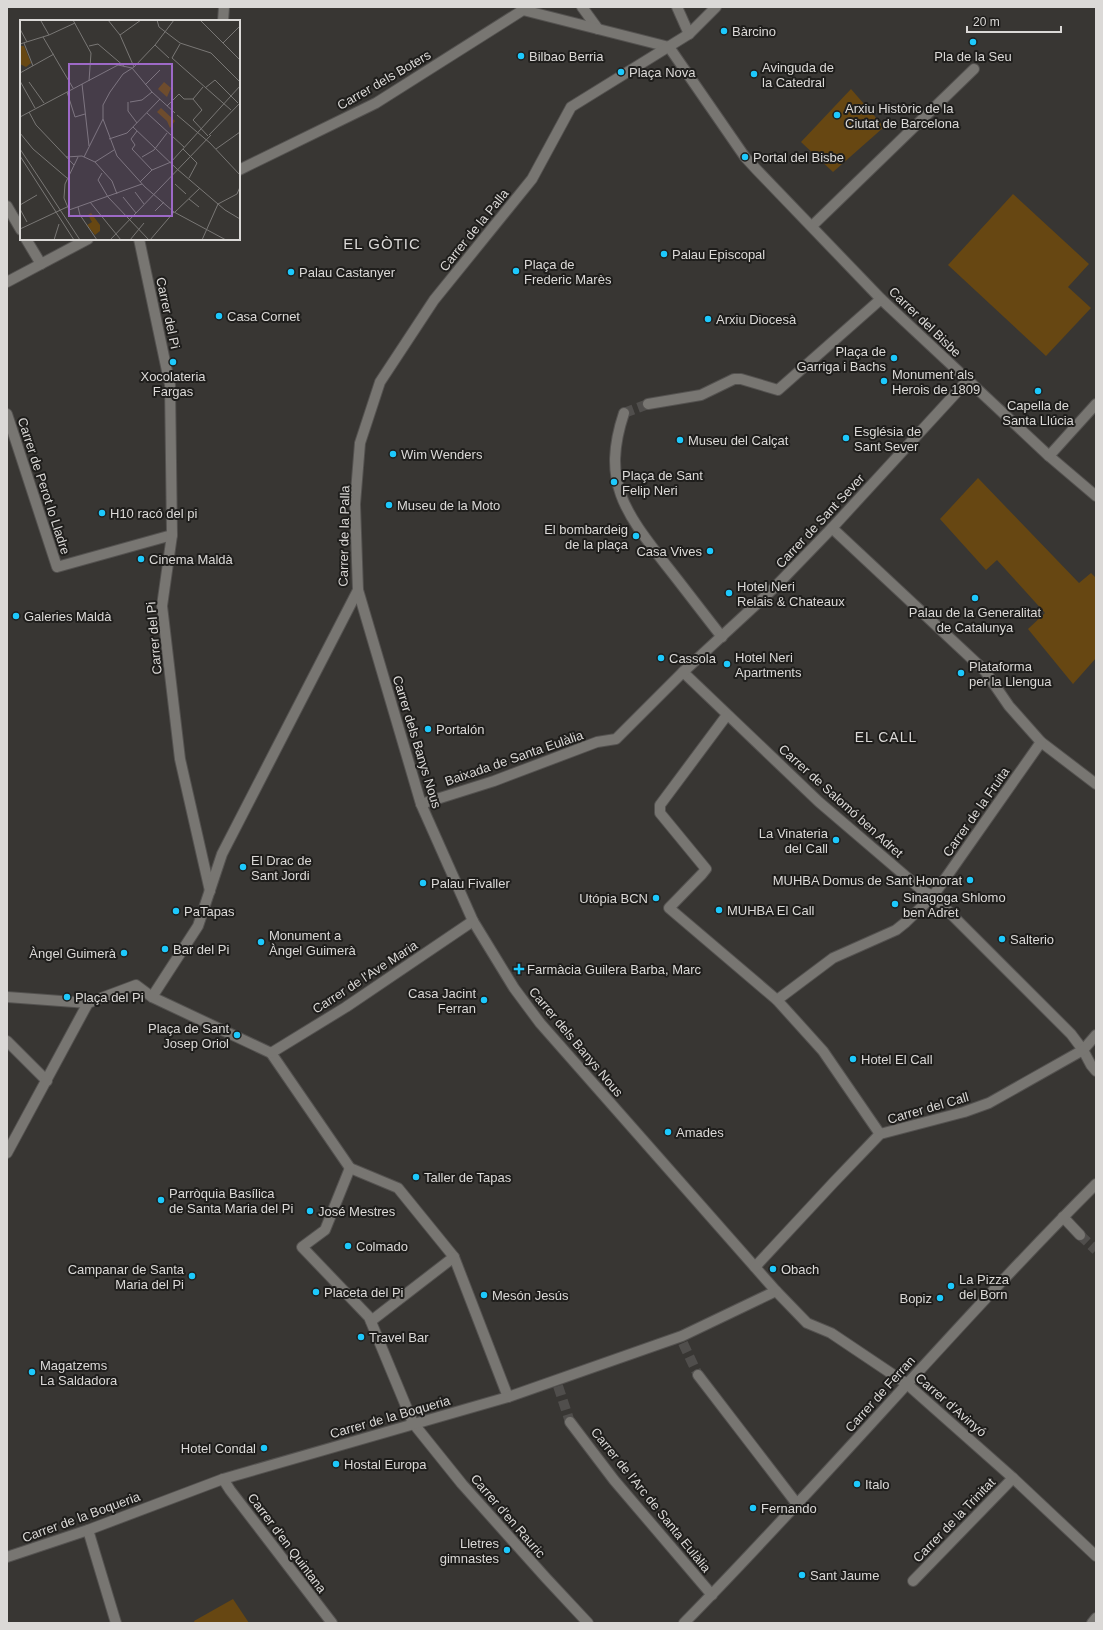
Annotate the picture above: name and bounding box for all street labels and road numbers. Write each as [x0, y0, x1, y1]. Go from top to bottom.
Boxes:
street label: Carrer dels Boters [335, 47, 434, 113]
street label: Carrer de la Palla [436, 185, 512, 274]
street label: Carrer del Pi [153, 276, 183, 350]
street label: Carrer del Bisbe [886, 284, 964, 360]
street label: Carrer de Perot lo Lladre [15, 416, 73, 556]
street label: Carrer de Sant Sever [773, 470, 868, 571]
street label: Carrer de la Palla [336, 485, 352, 587]
street label: Carrer del Pi [143, 601, 165, 675]
street label: Carrer dels Banys Nous [390, 674, 444, 811]
street label: Baixada de Santa Eulàlia [443, 727, 586, 789]
street label: Carrer de Salomó ben Adret [776, 741, 906, 861]
street label: Carrer de la Fruita [940, 764, 1013, 860]
street label: Carrer de l'Ave Maria [310, 937, 421, 1017]
street label: Carrer dels Banys Nous [526, 984, 626, 1100]
street label: Carrer del Call [886, 1089, 970, 1127]
street label: Carrer de Ferran [842, 1353, 918, 1435]
street label: Carrer d'Avinyó [913, 1370, 989, 1440]
street label: Carrer de la Boqueria [328, 1392, 453, 1441]
street label: Carrer de l'Arc de Santa Eulàlia [588, 1425, 714, 1576]
street label: Carrer d'en Rauric [468, 1471, 549, 1561]
street label: Carrer de la Trinitat [910, 1474, 998, 1565]
street label: Carrer de la Boqueria [20, 1488, 143, 1545]
street label: Carrer d'en Quintana [245, 1490, 330, 1596]

